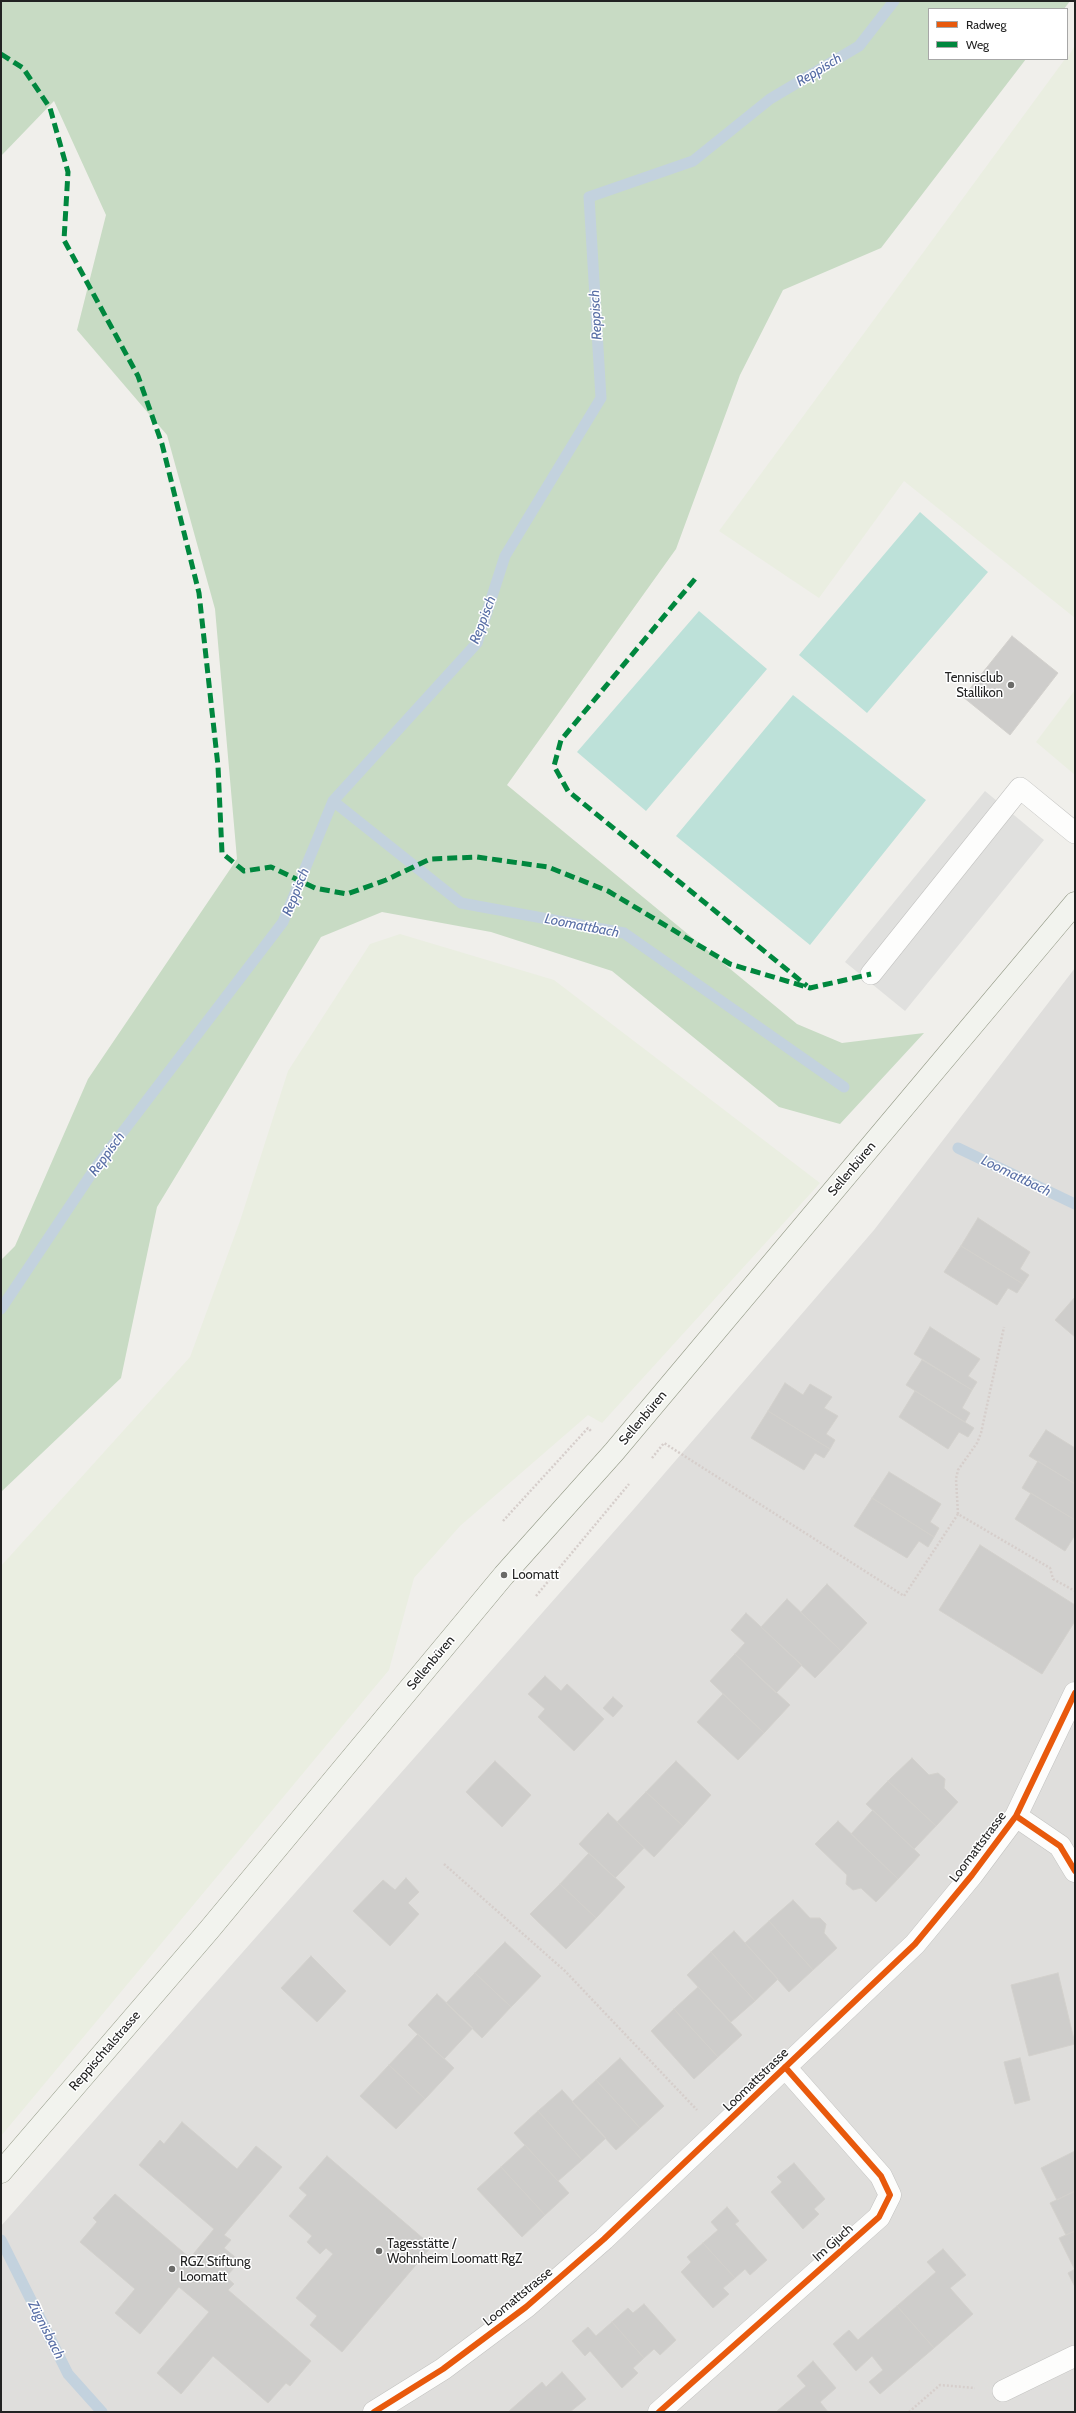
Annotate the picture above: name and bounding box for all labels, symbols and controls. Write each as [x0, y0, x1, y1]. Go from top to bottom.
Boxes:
legend [928, 8, 1068, 60]
text: Radweg [966, 17, 1006, 32]
text: Weg [966, 37, 989, 52]
water label: Reppisch [793, 50, 845, 90]
water label: Reppisch [586, 290, 606, 340]
water label: Reppisch [466, 594, 500, 646]
place label: Tennisclub Stallikon [945, 670, 1003, 701]
marker: Tennisclub Stallikon [1006, 680, 1016, 690]
water label: Reppisch [279, 866, 313, 918]
water label: Loomattbach [543, 911, 621, 941]
water label: Reppisch [85, 1129, 129, 1179]
street label: Sellenbüren [825, 1139, 879, 1199]
water label: Loomattbach [978, 1152, 1054, 1200]
street label: Sellenbüren [616, 1388, 670, 1448]
place label: Loomatt [512, 1567, 559, 1583]
marker: Loomatt [499, 1570, 509, 1580]
street label: Sellenbüren [404, 1633, 458, 1693]
street label: Loomattstrasse [946, 1809, 1010, 1885]
street label: Reppischtalstrasse [66, 2008, 144, 2094]
street label: Loomattstrasse [720, 2045, 792, 2115]
street label: Im Gjuch [810, 2221, 856, 2265]
place label: Tagesstätte / Wohnheim Loomatt RgZ [387, 2236, 522, 2267]
marker: Tagesstätte / Wohnheim Loomatt RgZ [374, 2246, 384, 2256]
place label: RGZ Stiftung Loomatt [180, 2254, 250, 2285]
marker: RGZ Stiftung Loomatt [167, 2264, 177, 2274]
street label: Loomattstrasse [480, 2264, 556, 2330]
water label: Zügnisbach [24, 2298, 68, 2362]

